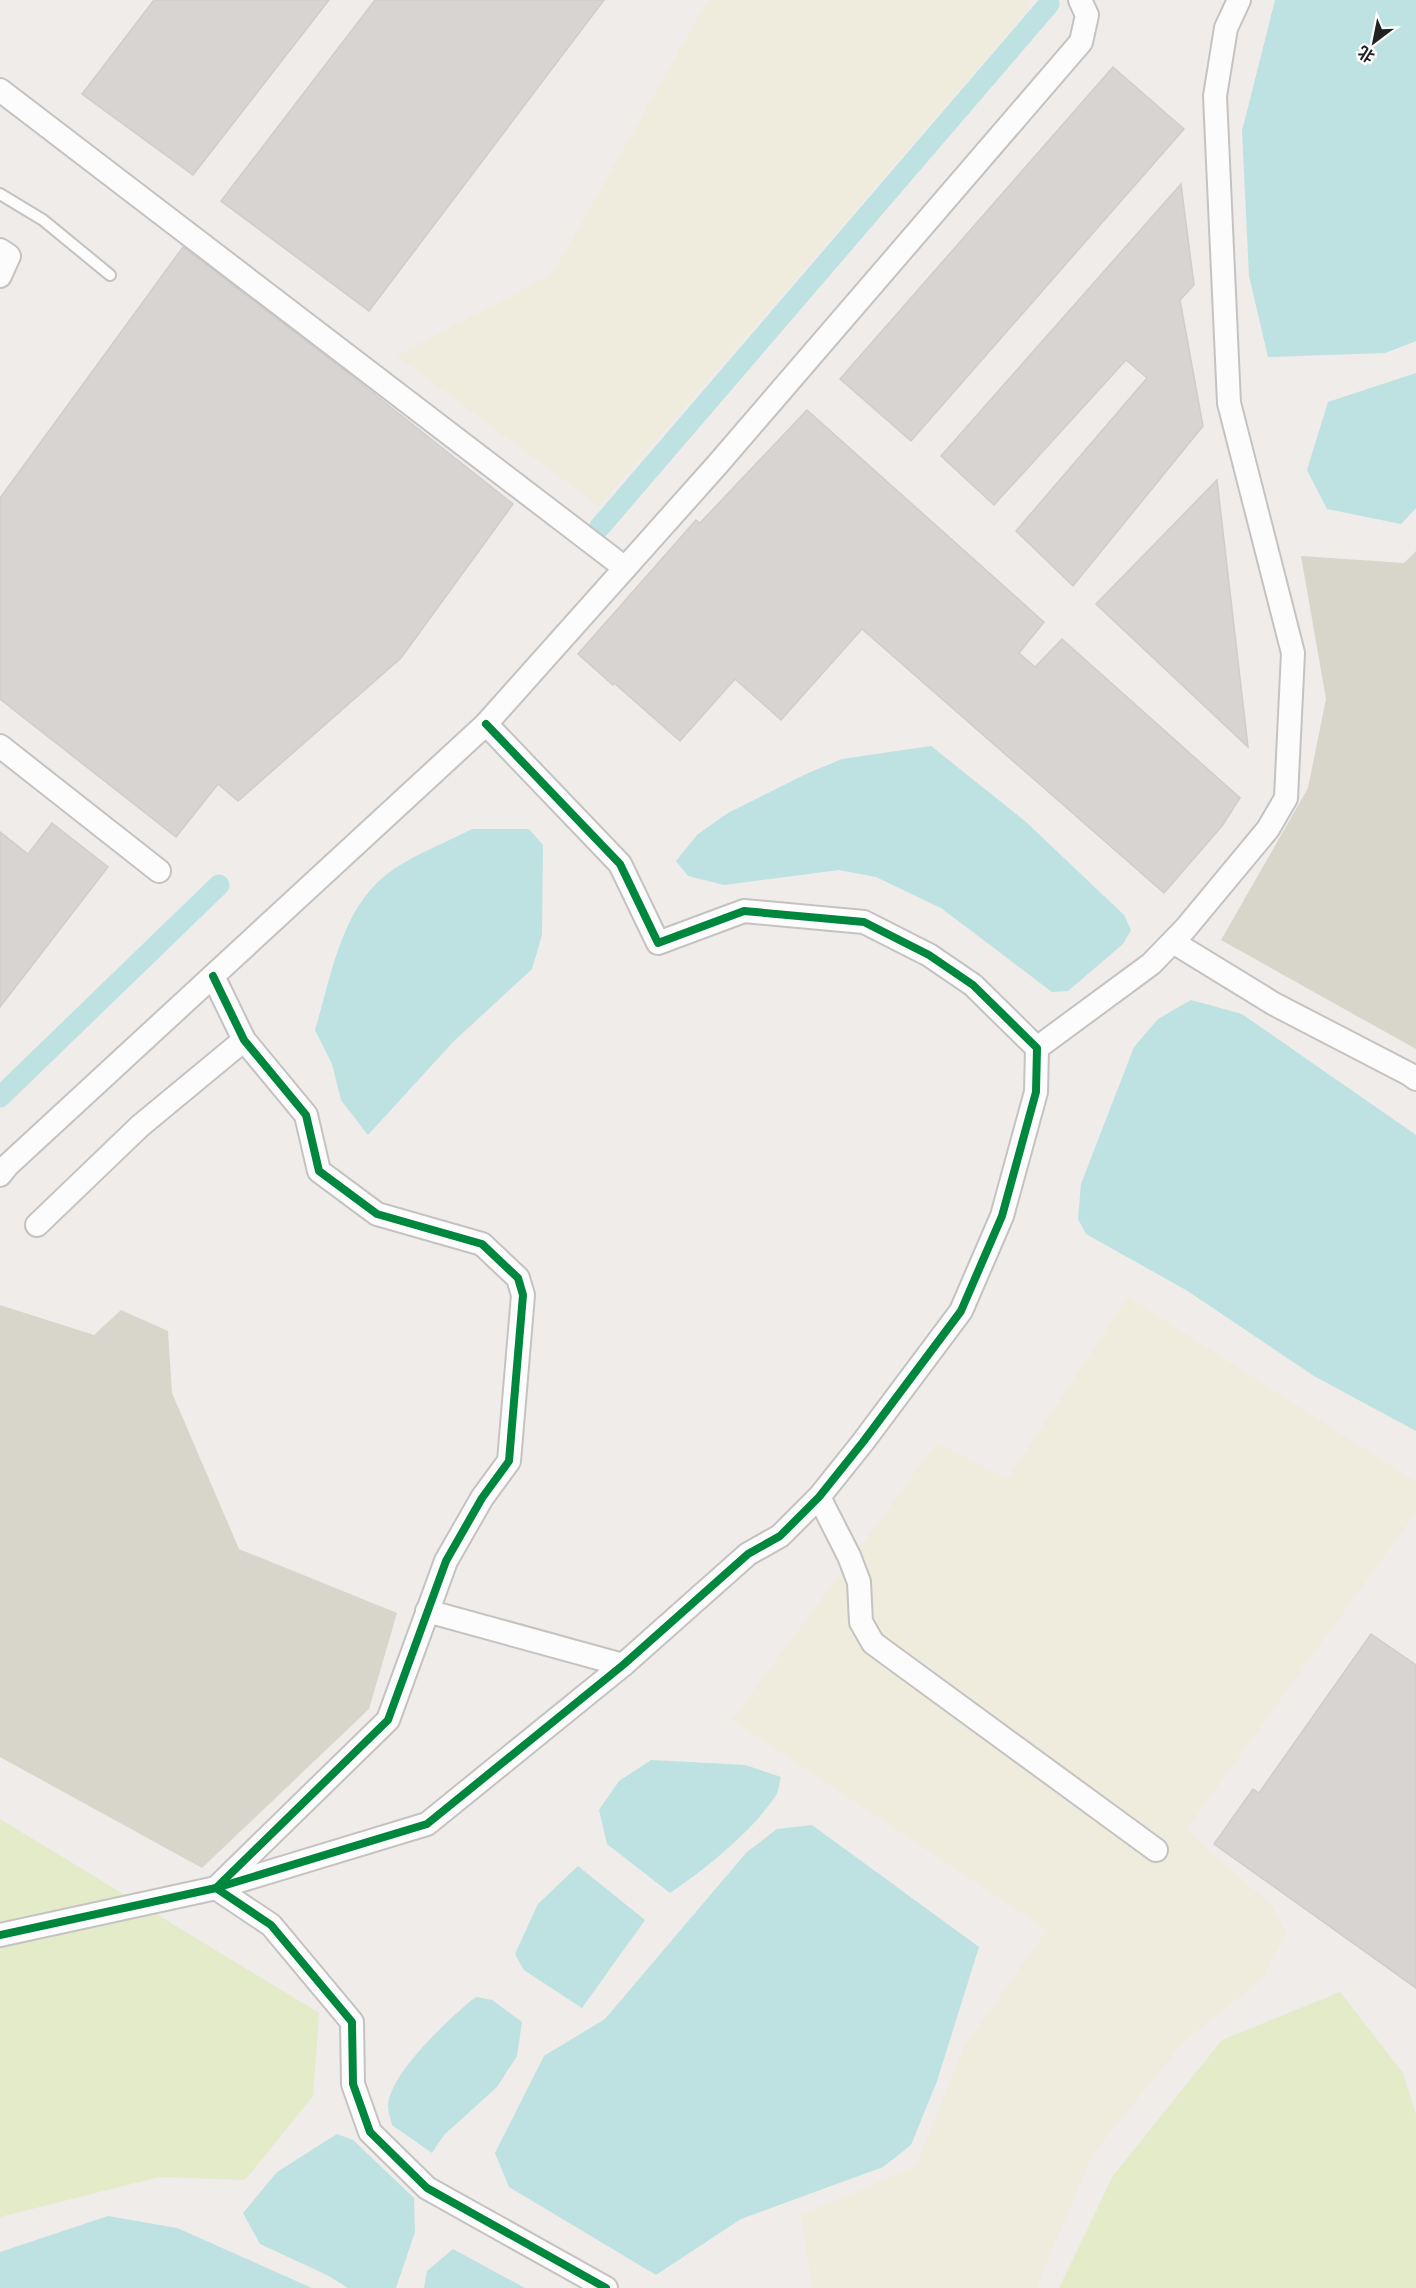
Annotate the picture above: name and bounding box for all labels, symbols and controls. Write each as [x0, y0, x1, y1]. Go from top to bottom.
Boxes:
north arrow [1344, 12, 1404, 72]
text: 北 [1354, 42, 1378, 67]

